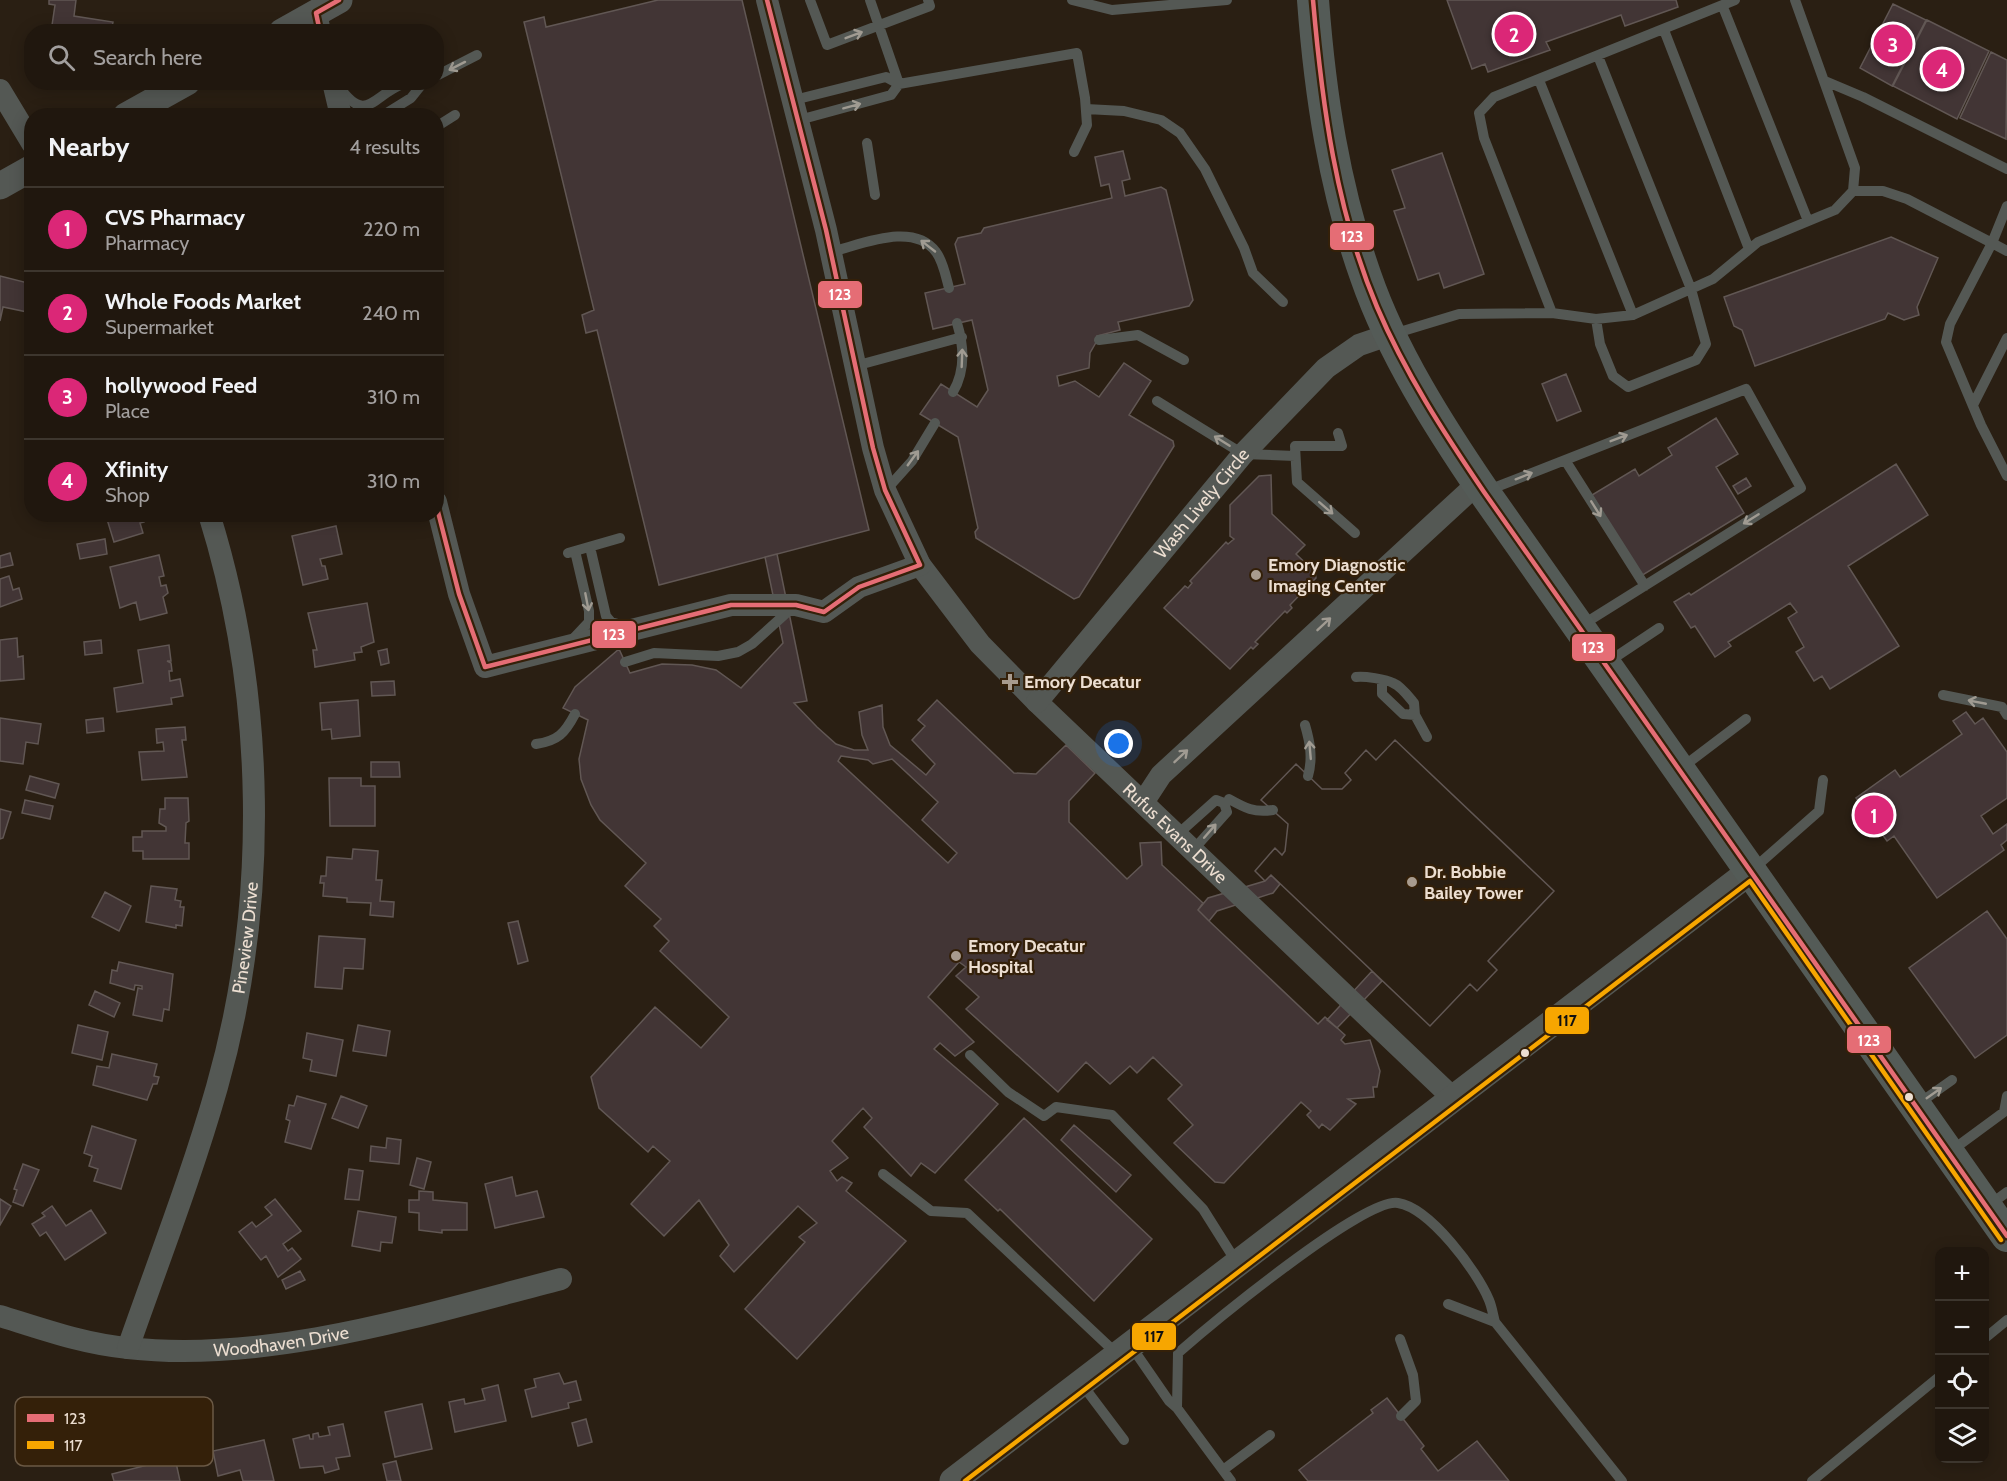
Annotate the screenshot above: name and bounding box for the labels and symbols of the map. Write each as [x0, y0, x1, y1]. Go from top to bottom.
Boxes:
pin: 2 [1494, 12, 1534, 57]
pin: 3 [1874, 22, 1912, 66]
one-way arrow [844, 29, 863, 40]
pin: 4 [1922, 46, 1962, 92]
one-way arrow [448, 60, 466, 72]
one-way arrow [842, 99, 861, 111]
line badge: 123 [1329, 222, 1375, 251]
text: 123 [1341, 227, 1364, 246]
one-way arrow [920, 239, 936, 252]
line badge: 123 [817, 280, 863, 309]
text: 123 [829, 285, 852, 304]
one-way arrow [956, 348, 968, 368]
one-way arrow [1609, 432, 1628, 443]
one-way arrow [1214, 434, 1231, 446]
street label: Wash Lively Circle [1150, 444, 1254, 563]
one-way arrow [907, 451, 919, 467]
one-way arrow [1514, 470, 1533, 481]
one-way arrow [1590, 500, 1602, 517]
one-way arrow [1318, 501, 1334, 514]
one-way arrow [1743, 514, 1760, 526]
place label: Emory Diagnostic Imaging Center [1268, 554, 1405, 597]
marker: Emory Diagnostic Imaging Center [1249, 568, 1263, 582]
one-way arrow [582, 592, 593, 611]
one-way arrow [1316, 617, 1331, 631]
line badge: 123 [591, 620, 637, 649]
text: 123 [603, 625, 626, 644]
line badge: 123 [1571, 633, 1616, 662]
text: 123 [1582, 638, 1605, 657]
place label: Emory Decatur [1024, 671, 1141, 693]
marker: Emory Decatur [1001, 673, 1019, 691]
one-way arrow [1968, 696, 1987, 707]
your location [1104, 729, 1133, 758]
one-way arrow [1305, 741, 1316, 761]
one-way arrow [1173, 749, 1188, 763]
street label: Rufus Evans Drive [1118, 779, 1232, 888]
pin: 1 [1854, 792, 1894, 838]
one-way arrow [1203, 824, 1217, 839]
place label: Dr. Bobbie Bailey Tower [1424, 861, 1523, 904]
marker: Dr. Bobbie Bailey Tower [1405, 875, 1419, 889]
street label: Pineview Drive [228, 881, 263, 995]
place label: Emory Decatur Hospital [968, 935, 1085, 978]
marker: Emory Decatur Hospital [949, 949, 963, 963]
line badge: 117 [1544, 1006, 1590, 1035]
text: 117 [1557, 1011, 1578, 1030]
line badge: 123 [1846, 1025, 1892, 1054]
text: 123 [1858, 1031, 1881, 1050]
unlabelled marker [1519, 1047, 1531, 1059]
one-way arrow [1925, 1087, 1941, 1099]
unlabelled marker [1903, 1091, 1915, 1103]
street label: Woodhaven Drive [213, 1321, 351, 1361]
line badge: 117 [1131, 1322, 1177, 1351]
text: 117 [1144, 1327, 1165, 1346]
legend [15, 1397, 213, 1466]
text: 123 [64, 1409, 86, 1428]
text: 117 [64, 1436, 82, 1455]

